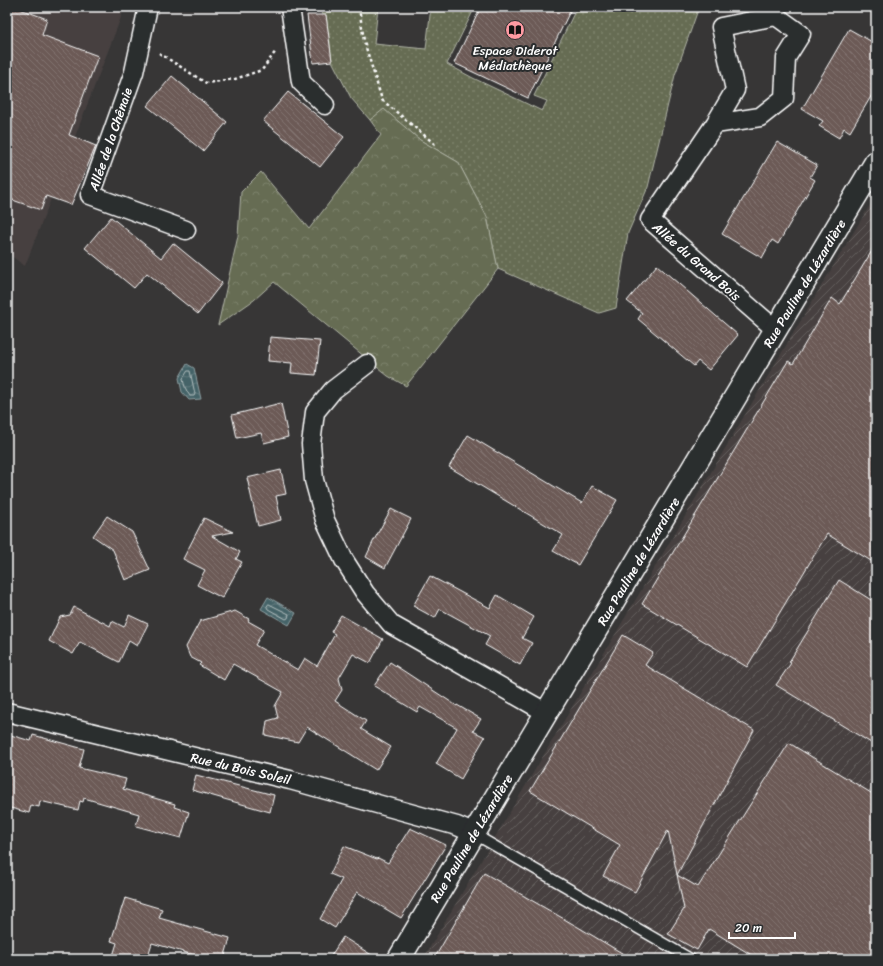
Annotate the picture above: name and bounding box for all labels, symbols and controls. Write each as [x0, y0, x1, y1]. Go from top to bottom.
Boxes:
library icon: Espace Diderot Médiathèque [504, 19, 526, 41]
place label: Espace Diderot Médiathèque [472, 39, 558, 77]
street label: Allée de la Chênaie [82, 84, 139, 195]
street label: Rue Pauline de Lézardière [757, 214, 852, 352]
street label: Allée du Grand Bois [646, 215, 747, 307]
street label: Rue Pauline de Lézardière [591, 492, 686, 630]
street label: Rue du Bois Soleil [189, 746, 294, 791]
street label: Rue Pauline de Lézardière [424, 769, 519, 907]
scale bar [729, 914, 795, 940]
text: 20 m [735, 917, 762, 939]

